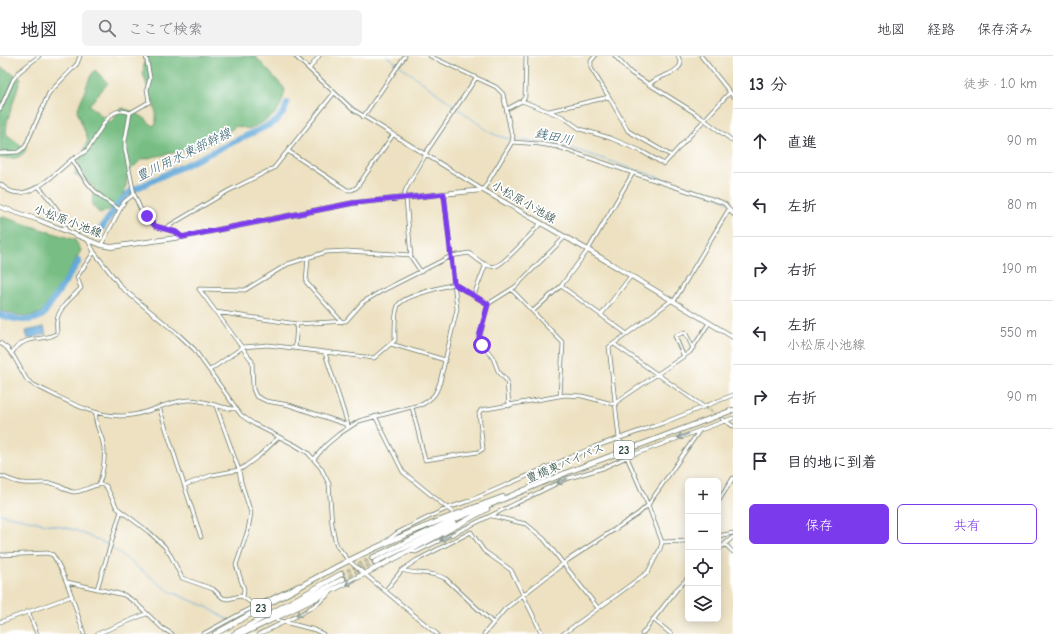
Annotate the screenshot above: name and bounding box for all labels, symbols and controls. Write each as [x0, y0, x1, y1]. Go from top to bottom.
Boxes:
search box [82, 10, 362, 46]
icon: search [96, 17, 118, 39]
text: 地図 [20, 19, 58, 41]
text: ここで検索 [128, 20, 203, 38]
text: 地図 [877, 21, 905, 38]
text: 経路 [927, 21, 955, 38]
text: 保存済み [977, 21, 1033, 38]
text: 13 分 [749, 75, 787, 94]
text: 徒歩 · 1.0 km [964, 76, 1037, 91]
water label: 豊川用水東部幹線 [133, 124, 234, 184]
water label: 銭田川 [533, 125, 575, 148]
icon: ahead [749, 130, 771, 152]
text: 直進 [787, 133, 817, 151]
text: 90 m [1007, 133, 1037, 148]
street label: 小松原小池線 [489, 178, 559, 226]
icon: left [749, 194, 771, 216]
text: 左折 [787, 197, 817, 215]
text: 80 m [1007, 197, 1037, 212]
street label: 小松原小池線 [32, 202, 104, 240]
route end [138, 207, 156, 225]
icon: right [749, 258, 771, 280]
text: 右折 [787, 261, 817, 279]
text: 190 m [1002, 261, 1037, 276]
text: 左折 [787, 316, 817, 334]
icon: left [749, 322, 771, 344]
text: 550 m [1000, 325, 1037, 340]
route start [473, 336, 491, 354]
text: 小松原小池線 [787, 337, 865, 352]
icon: right [749, 386, 771, 408]
text: 右折 [787, 389, 817, 407]
text: 90 m [1007, 389, 1037, 404]
one-way arrow [678, 433, 690, 441]
street label: 豊橋東バイパス [524, 440, 606, 486]
road number: 23 [614, 441, 634, 459]
icon: arrive [749, 450, 771, 472]
text: 目的地に到着 [787, 453, 877, 471]
one-way arrow [556, 478, 568, 486]
map controls [685, 478, 721, 622]
button: + [685, 478, 721, 514]
button: 保存 [749, 504, 889, 544]
button: 共有 [897, 504, 1037, 544]
button: − [685, 514, 721, 550]
one-way arrow [439, 535, 451, 542]
button: locate [685, 550, 721, 586]
one-way arrow [345, 578, 357, 586]
button: layers [685, 586, 721, 622]
road number: 23 [251, 599, 271, 617]
one-way arrow [295, 609, 307, 617]

